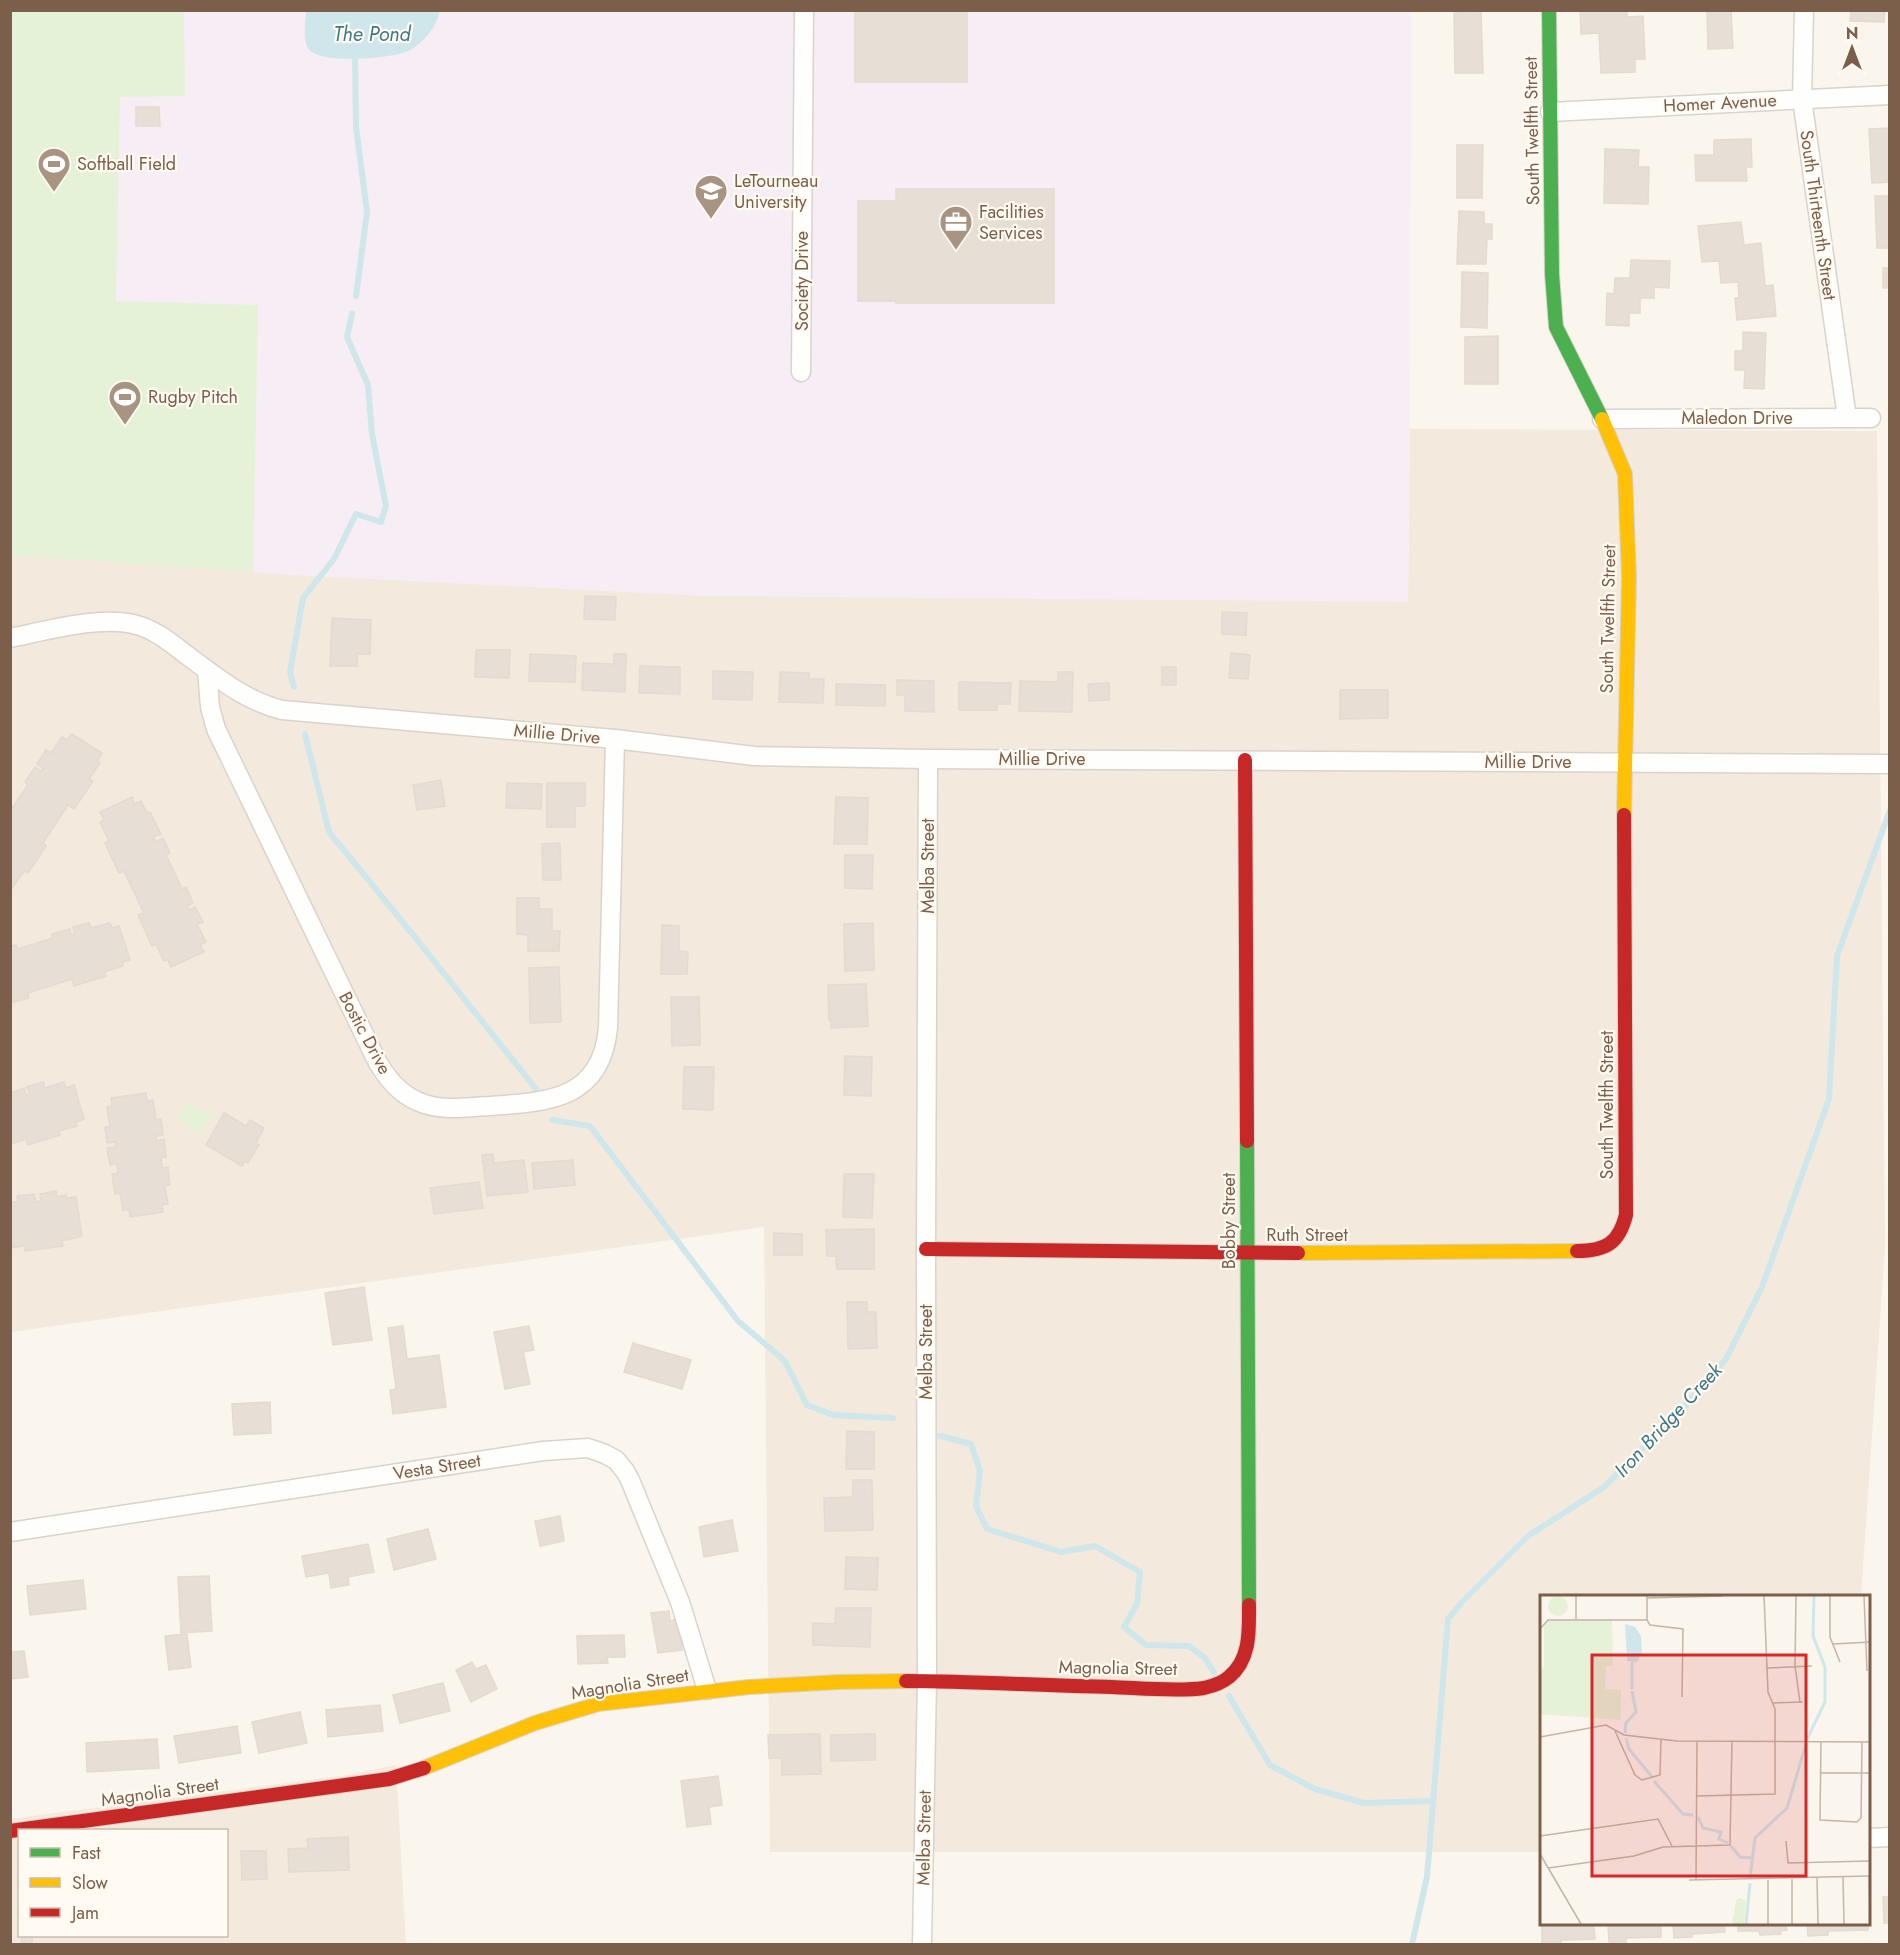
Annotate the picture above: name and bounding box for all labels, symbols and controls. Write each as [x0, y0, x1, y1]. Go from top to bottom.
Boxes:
north arrow [1822, 18, 1882, 78]
water label: The Pond [333, 20, 411, 49]
text: N [1846, 22, 1858, 45]
street label: South Twelfth Street [1518, 56, 1546, 206]
street label: Homer Avenue [1663, 87, 1777, 119]
street label: South Thirteenth Street [1793, 128, 1843, 302]
sports icon: Softball Field [36, 146, 72, 193]
place label: Softball Field [77, 151, 176, 177]
place label: LeTourneau University [734, 168, 818, 215]
school or university icon: LeTourneau University [693, 173, 729, 220]
place label: Facilities Services [979, 199, 1044, 246]
office icon: Facilities Services [938, 204, 974, 251]
street label: Society Drive [789, 231, 815, 331]
sports icon: Rugby Pitch [107, 379, 143, 426]
place label: Rugby Pitch [148, 384, 238, 410]
street label: Maledon Drive [1681, 405, 1793, 431]
street label: South Twelfth Street [1594, 544, 1622, 694]
street label: Millie Drive [513, 717, 601, 751]
street label: Millie Drive [999, 746, 1085, 772]
street label: Millie Drive [1485, 749, 1571, 775]
street label: Melba Street [915, 818, 941, 914]
street label: Bostic Drive [332, 987, 398, 1079]
street label: South Twelfth Street [1594, 1030, 1620, 1179]
street label: Bobby Street [1216, 1172, 1242, 1269]
street label: Ruth Street [1266, 1222, 1348, 1248]
street label: Melba Street [913, 1304, 939, 1400]
water label: Iron Bridge Creek [1608, 1356, 1730, 1484]
street label: Vesta Street [391, 1447, 483, 1487]
inset map [1540, 1595, 1870, 1925]
street label: Magnolia Street [1058, 1654, 1178, 1682]
street label: Magnolia Street [569, 1662, 691, 1706]
street label: Magnolia Street [99, 1771, 221, 1813]
street label: Melba Street [910, 1789, 938, 1886]
legend [18, 1829, 228, 1937]
text: Fast [72, 1840, 101, 1866]
text: Slow [72, 1870, 109, 1896]
text: Jam [70, 1900, 99, 1926]

